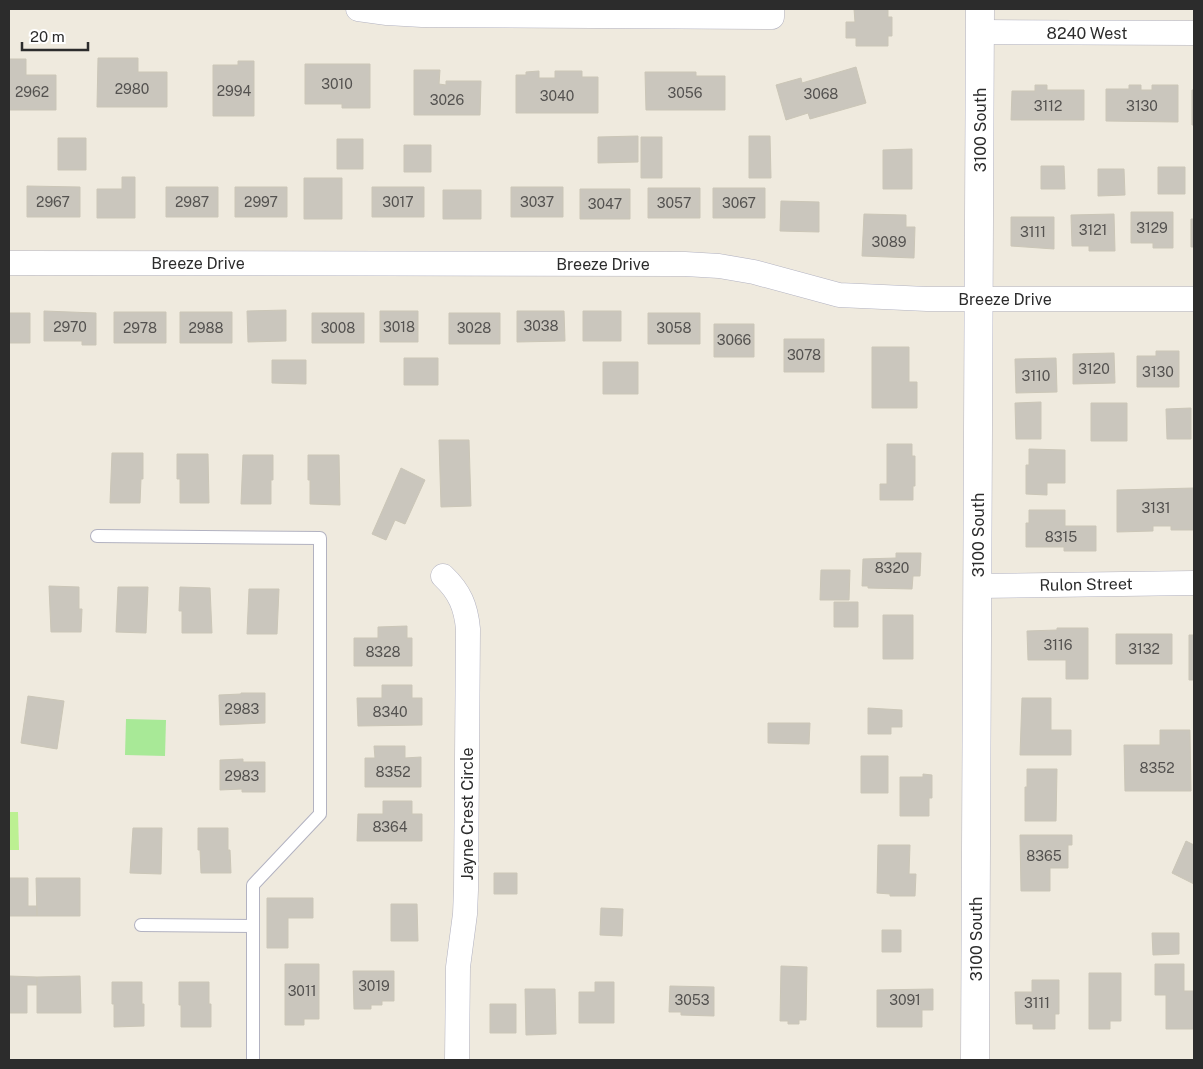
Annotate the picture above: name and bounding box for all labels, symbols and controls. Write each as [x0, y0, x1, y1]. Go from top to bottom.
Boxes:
scale bar [22, 20, 89, 52]
street label: 8240 West [1047, 24, 1127, 43]
text: 20 m [30, 28, 65, 45]
house number: 3010 [321, 76, 353, 92]
house number: 2980 [115, 81, 149, 97]
house number: 2994 [217, 83, 251, 99]
house number: 2962 [15, 84, 49, 100]
house number: 3056 [668, 85, 703, 101]
house number: 3068 [804, 86, 838, 102]
house number: 3040 [540, 88, 574, 104]
street label: 3100 South [971, 88, 990, 172]
house number: 3026 [430, 92, 464, 108]
house number: 3112 [1034, 98, 1062, 114]
house number: 3130 [1126, 98, 1158, 114]
house number: 2967 [36, 194, 70, 210]
house number: 2987 [175, 194, 209, 210]
house number: 2997 [244, 194, 278, 210]
house number: 3017 [382, 194, 414, 210]
house number: 3037 [520, 194, 554, 210]
house number: 3057 [657, 195, 691, 211]
house number: 3067 [722, 195, 756, 211]
house number: 3047 [588, 196, 622, 212]
house number: 3129 [1136, 220, 1168, 236]
house number: 3121 [1079, 222, 1107, 238]
house number: 3111 [1020, 224, 1046, 240]
house number: 3089 [872, 234, 907, 250]
street label: Breeze Drive [151, 254, 245, 273]
street label: Breeze Drive [556, 255, 650, 274]
street label: Breeze Drive [958, 290, 1052, 309]
house number: 3038 [524, 318, 559, 334]
house number: 2970 [53, 319, 87, 335]
house number: 3018 [383, 319, 415, 335]
house number: 2978 [123, 320, 157, 336]
house number: 2988 [188, 320, 224, 336]
house number: 3008 [321, 320, 355, 336]
house number: 3028 [457, 320, 491, 336]
house number: 3058 [656, 320, 692, 336]
house number: 3066 [717, 332, 752, 348]
house number: 3078 [787, 347, 821, 363]
house number: 3120 [1078, 361, 1110, 377]
house number: 3130 [1142, 364, 1174, 380]
house number: 3110 [1022, 368, 1050, 384]
street label: 3100 South [969, 493, 988, 577]
house number: 3131 [1141, 500, 1171, 516]
house number: 8315 [1045, 529, 1077, 545]
house number: 8320 [875, 560, 909, 576]
street label: Rulon Street [1039, 574, 1133, 595]
house number: 3116 [1044, 637, 1073, 653]
house number: 3132 [1128, 641, 1160, 657]
house number: 8328 [365, 644, 401, 660]
house number: 2983 [225, 701, 260, 717]
house number: 8340 [372, 704, 408, 720]
street label: Jayne Crest Circle [458, 748, 477, 880]
house number: 8352 [1139, 760, 1175, 776]
house number: 8352 [375, 764, 411, 780]
house number: 2983 [225, 768, 260, 784]
house number: 8364 [372, 819, 408, 835]
house number: 8365 [1026, 848, 1062, 864]
street label: 3100 South [967, 897, 986, 981]
house number: 3019 [358, 978, 390, 994]
house number: 3011 [288, 983, 316, 999]
house number: 3053 [674, 992, 710, 1008]
house number: 3091 [889, 992, 921, 1008]
house number: 3111 [1024, 995, 1050, 1011]

